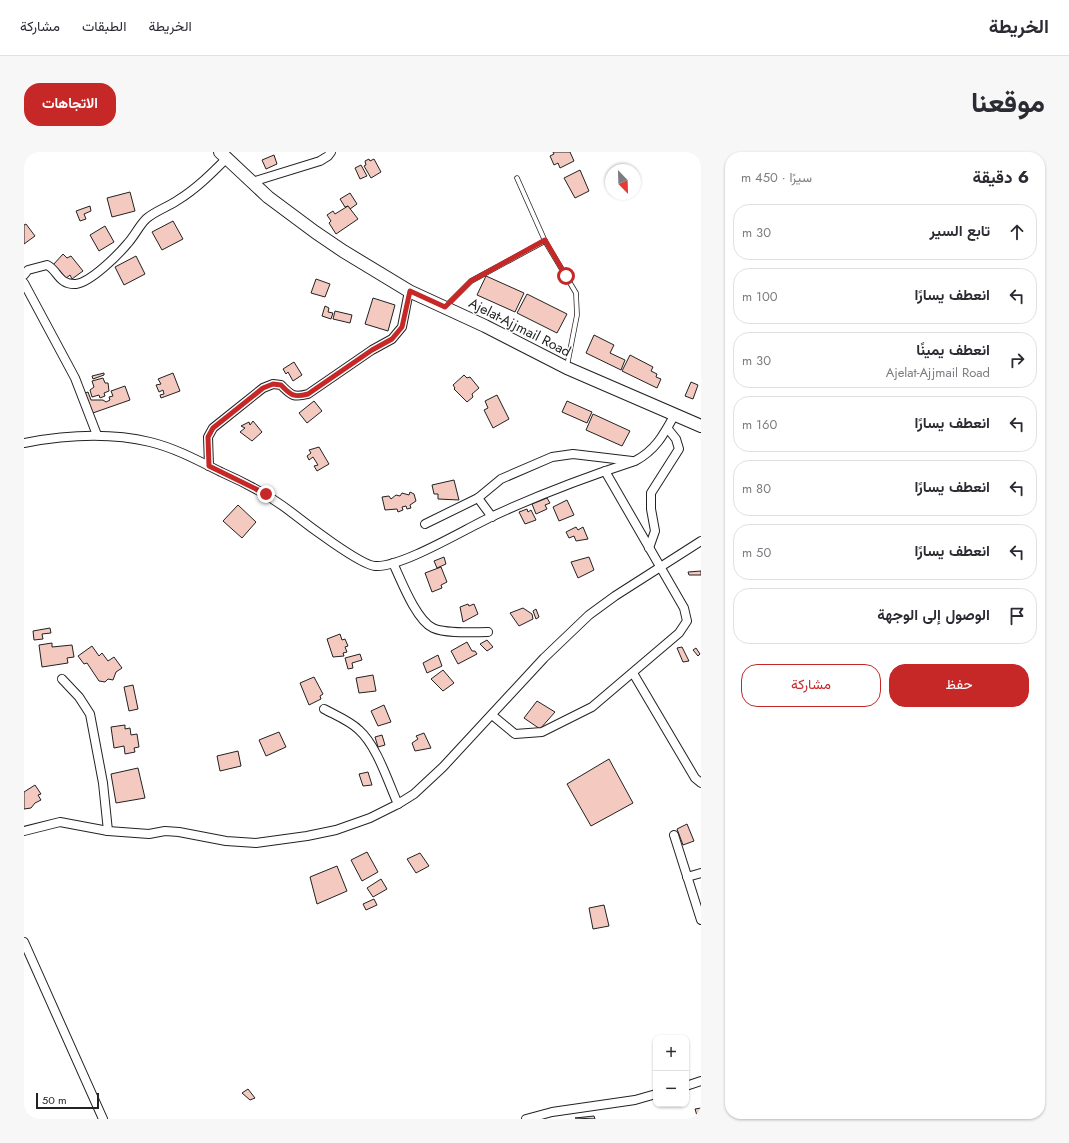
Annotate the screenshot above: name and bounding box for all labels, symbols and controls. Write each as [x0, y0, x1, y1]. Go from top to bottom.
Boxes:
text: الخريطة [989, 13, 1049, 40]
text: مشاركة [20, 16, 60, 36]
text: الطبقات [82, 16, 126, 36]
text: الخريطة [148, 16, 192, 36]
text: موقعنا [971, 82, 1045, 123]
button: الاتجاهات [24, 83, 116, 126]
north arrow [605, 164, 641, 200]
text: 6 دقيقة [972, 165, 1029, 189]
text: سيرًا · 450 m [741, 168, 812, 187]
text: تابع السير [930, 220, 990, 242]
icon: ahead [1006, 221, 1028, 243]
text: 30 m [742, 223, 771, 242]
route start [557, 267, 575, 285]
text: انعطف يسارًا [915, 284, 990, 306]
icon: left [1006, 285, 1028, 307]
text: 100 m [742, 287, 778, 306]
street label: Ajelat-Ajjmail Road [465, 293, 575, 361]
text: انعطف يمينًا [916, 339, 990, 361]
icon: right [1006, 349, 1028, 371]
text: 30 m [742, 351, 771, 370]
text: Ajelat-Ajjmail Road [886, 363, 990, 382]
text: انعطف يسارًا [915, 412, 990, 434]
icon: left [1006, 413, 1028, 435]
text: 160 m [742, 415, 777, 434]
text: انعطف يسارًا [915, 476, 990, 498]
icon: left [1006, 477, 1028, 499]
text: 80 m [742, 479, 771, 498]
route end [257, 485, 275, 503]
text: انعطف يسارًا [915, 540, 990, 562]
icon: left [1006, 541, 1028, 563]
text: 50 m [742, 543, 771, 562]
text: الوصول إلى الوجهة [877, 604, 990, 626]
icon: arrive [1006, 605, 1028, 627]
button: مشاركة [741, 664, 881, 707]
button: حفظ [889, 664, 1029, 707]
map controls [653, 1035, 689, 1107]
button: + [653, 1035, 689, 1071]
button: − [653, 1071, 689, 1107]
scale bar [36, 1091, 99, 1110]
text: 50 m [42, 1092, 67, 1108]

